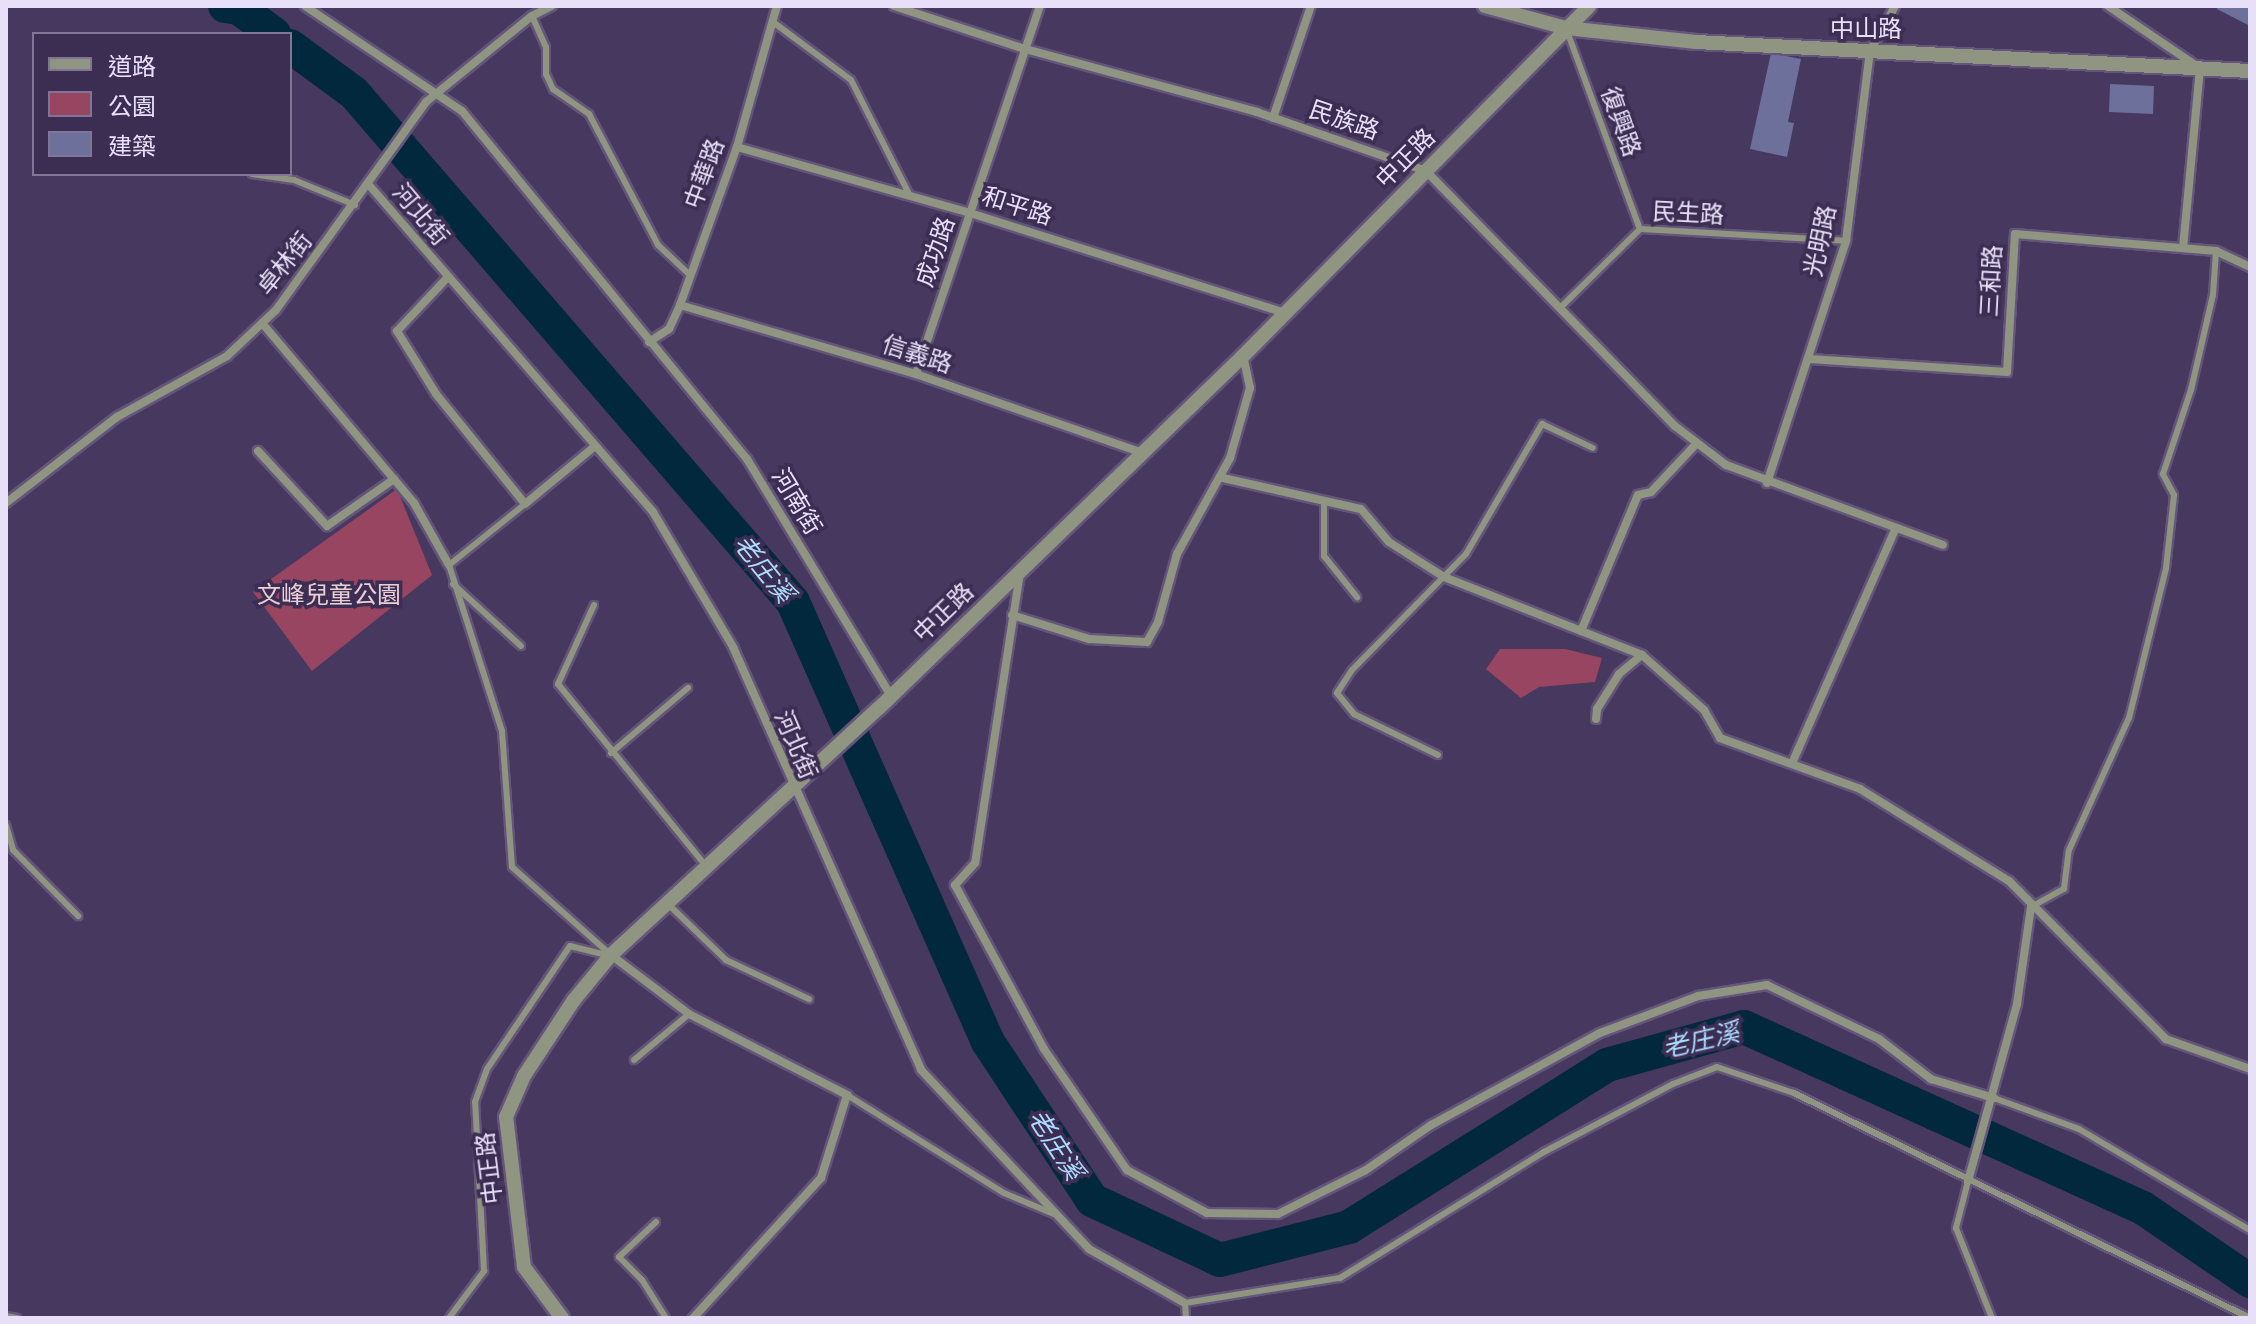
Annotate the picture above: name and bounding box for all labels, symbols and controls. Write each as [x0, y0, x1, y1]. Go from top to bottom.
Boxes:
street label: 中山路 [1830, 16, 1902, 44]
legend [32, 32, 292, 176]
text: 道路 [108, 53, 156, 81]
street label: 復興路 [1594, 83, 1646, 161]
text: 公園 [108, 93, 156, 121]
street label: 民族路 [1305, 96, 1383, 146]
street label: 中正路 [1370, 123, 1442, 195]
text: 建築 [108, 133, 156, 161]
street label: 中華路 [679, 135, 731, 213]
street label: 河北街 [386, 178, 454, 252]
street label: 和平路 [978, 182, 1056, 232]
street label: 民生路 [1651, 198, 1725, 230]
street label: 光明路 [1799, 203, 1843, 279]
street label: 成功路 [911, 213, 961, 291]
street label: 卓林街 [251, 227, 319, 301]
street label: 三和路 [1976, 244, 2008, 318]
street label: 信義路 [878, 330, 956, 380]
street label: 河南街 [765, 464, 827, 540]
water label: 老庄溪 [726, 529, 800, 609]
street label: 中正路 [908, 578, 980, 648]
park label: 文峰兒童公園 [257, 582, 401, 610]
street label: 河北街 [768, 706, 822, 784]
water label: 老庄溪 [1659, 1017, 1743, 1065]
water label: 老庄溪 [1021, 1104, 1089, 1186]
street label: 中正路 [471, 1131, 509, 1205]

